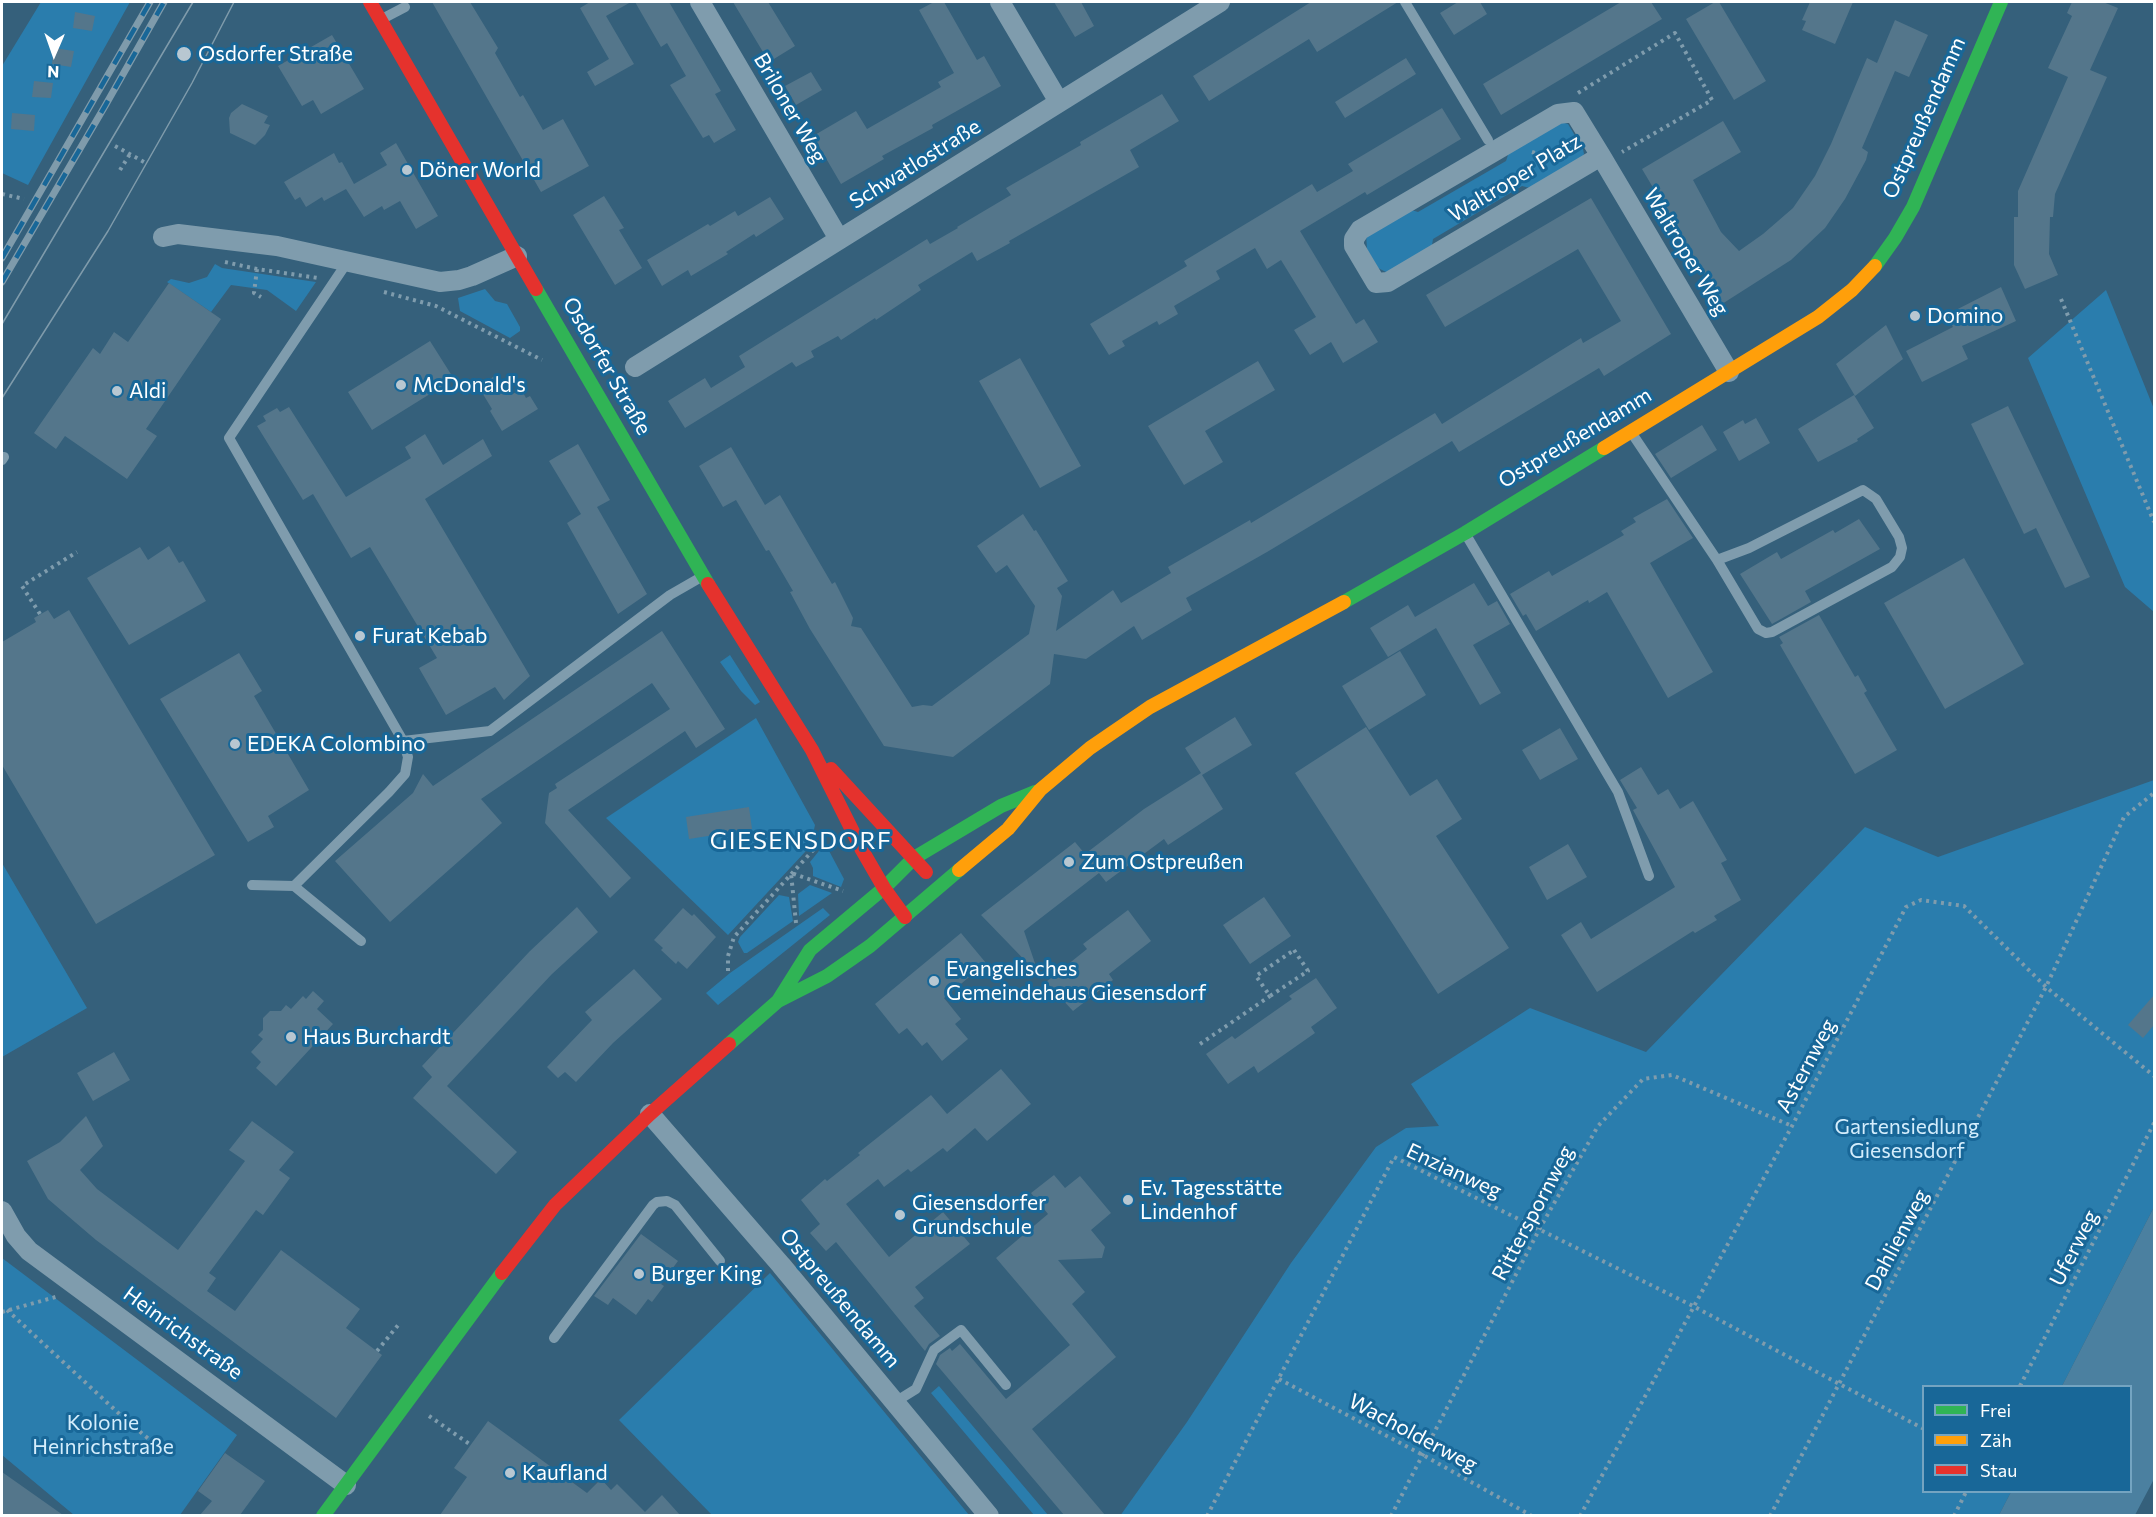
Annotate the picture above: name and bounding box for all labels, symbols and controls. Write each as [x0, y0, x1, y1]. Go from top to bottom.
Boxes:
north arrow [24, 24, 84, 84]
street label: Ostpreußendamm [1877, 33, 1971, 203]
place label: Osdorfer Straße [198, 41, 353, 67]
marker: Osdorfer Straße [175, 45, 193, 63]
street label: Briloner Weg [748, 48, 832, 168]
text: N [47, 63, 60, 82]
street label: Schwatlostraße [845, 114, 985, 214]
street label: Waltroper Platz [1444, 129, 1586, 227]
place label: Döner World [419, 157, 541, 183]
marker: Döner World [400, 163, 414, 177]
street label: Waltroper Weg [1638, 184, 1734, 320]
street label: Osdorfer Straße [557, 293, 657, 439]
place label: Domino [1927, 303, 2003, 329]
marker: Domino [1908, 309, 1922, 323]
place label: McDonald's [413, 372, 526, 398]
place label: Aldi [129, 378, 166, 404]
marker: McDonald's [394, 378, 408, 392]
street label: Ostpreußendamm [1494, 382, 1656, 494]
marker: Aldi [110, 384, 124, 398]
place label: Furat Kebab [372, 623, 488, 649]
marker: Furat Kebab [353, 629, 367, 643]
place label: EDEKA Colombino [247, 731, 426, 757]
marker: EDEKA Colombino [228, 737, 242, 751]
district label: GIESENSDORF [710, 827, 892, 855]
place label: Zum Ostpreußen [1081, 849, 1244, 875]
marker: Zum Ostpreußen [1062, 855, 1076, 869]
place label: Evangelisches Gemeindehaus Giesensdorf [946, 956, 1206, 1006]
marker: Evangelisches Gemeindehaus Giesensdorf [927, 974, 941, 988]
street label: Asternweg [1771, 1015, 1841, 1117]
place label: Haus Burchardt [303, 1024, 451, 1050]
marker: Haus Burchardt [284, 1030, 298, 1044]
park label: Gartensiedlung Giesensdorf [1835, 1114, 1979, 1164]
street label: Enzianweg [1402, 1138, 1506, 1204]
street label: Ritterspornweg [1487, 1141, 1579, 1285]
place label: Ev. Tagesstätte Lindenhof [1140, 1175, 1282, 1225]
street label: Dahlienweg [1860, 1185, 1934, 1295]
place label: Giesensdorfer Grundschule [912, 1190, 1046, 1240]
marker: Ev. Tagesstätte Lindenhof [1121, 1193, 1135, 1207]
street label: Uferweg [2044, 1206, 2104, 1290]
marker: Giesensdorfer Grundschule [893, 1208, 907, 1222]
street label: Ostpreußendamm [774, 1223, 906, 1373]
place label: Burger King [651, 1261, 762, 1287]
marker: Burger King [632, 1267, 646, 1281]
street label: Heinrichstraße [118, 1281, 248, 1385]
legend [1922, 1385, 2132, 1493]
street label: Wacholderweg [1344, 1389, 1482, 1477]
text: Frei [1980, 1399, 2011, 1421]
park label: Kolonie Heinrichstraße [32, 1410, 174, 1460]
text: Zäh [1980, 1429, 2012, 1451]
text: Stau [1980, 1459, 2017, 1481]
place label: Kaufland [522, 1460, 608, 1486]
marker: Kaufland [503, 1466, 517, 1480]

